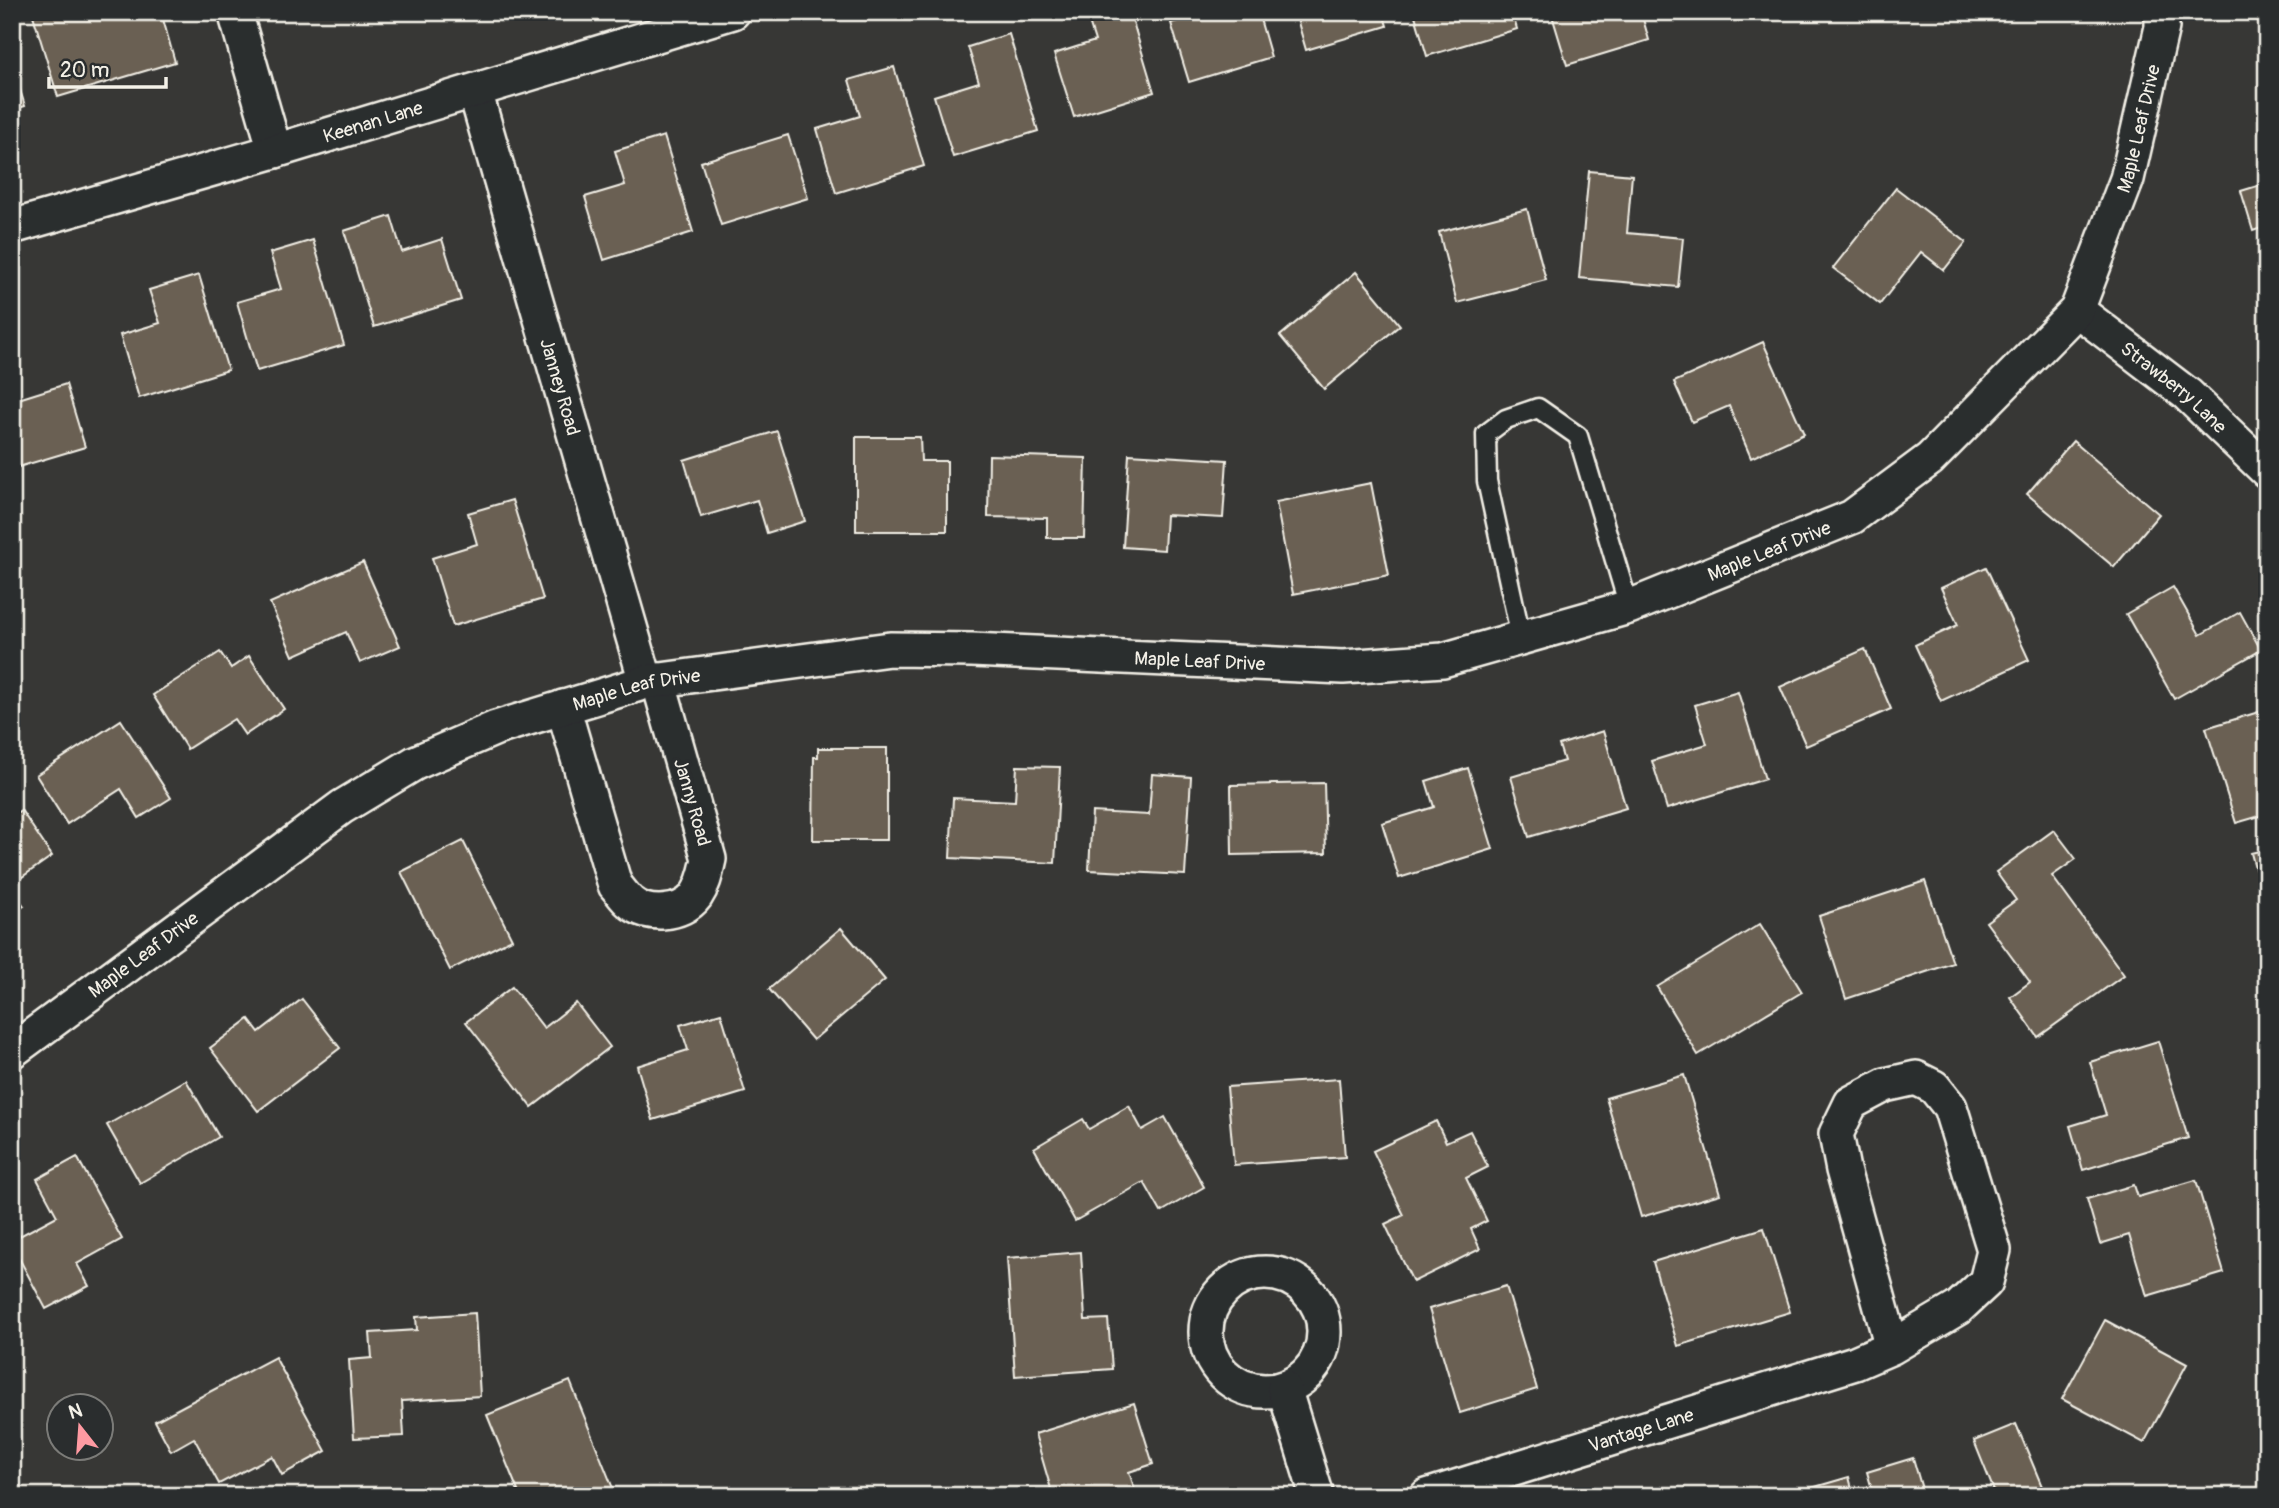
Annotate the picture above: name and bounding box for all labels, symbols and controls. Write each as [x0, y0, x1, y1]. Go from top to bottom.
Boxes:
scale bar [49, 46, 166, 90]
text: 20 m [60, 57, 109, 84]
street label: Maple Leaf Drive [2112, 62, 2166, 196]
street label: Keenan Lane [320, 96, 426, 149]
street label: Janney Road [534, 336, 585, 438]
street label: Strawberry Lane [2116, 337, 2232, 439]
street label: Maple Leaf Drive [1704, 516, 1835, 587]
street label: Maple Leaf Drive [1134, 646, 1266, 676]
street label: Maple Leaf Drive [570, 664, 703, 717]
street label: Janny Road [668, 756, 716, 849]
street label: Maple Leaf Drive [84, 906, 204, 1003]
north arrow [46, 1392, 116, 1462]
text: N [66, 1398, 85, 1425]
street label: Vantage Lane [1586, 1403, 1697, 1458]

